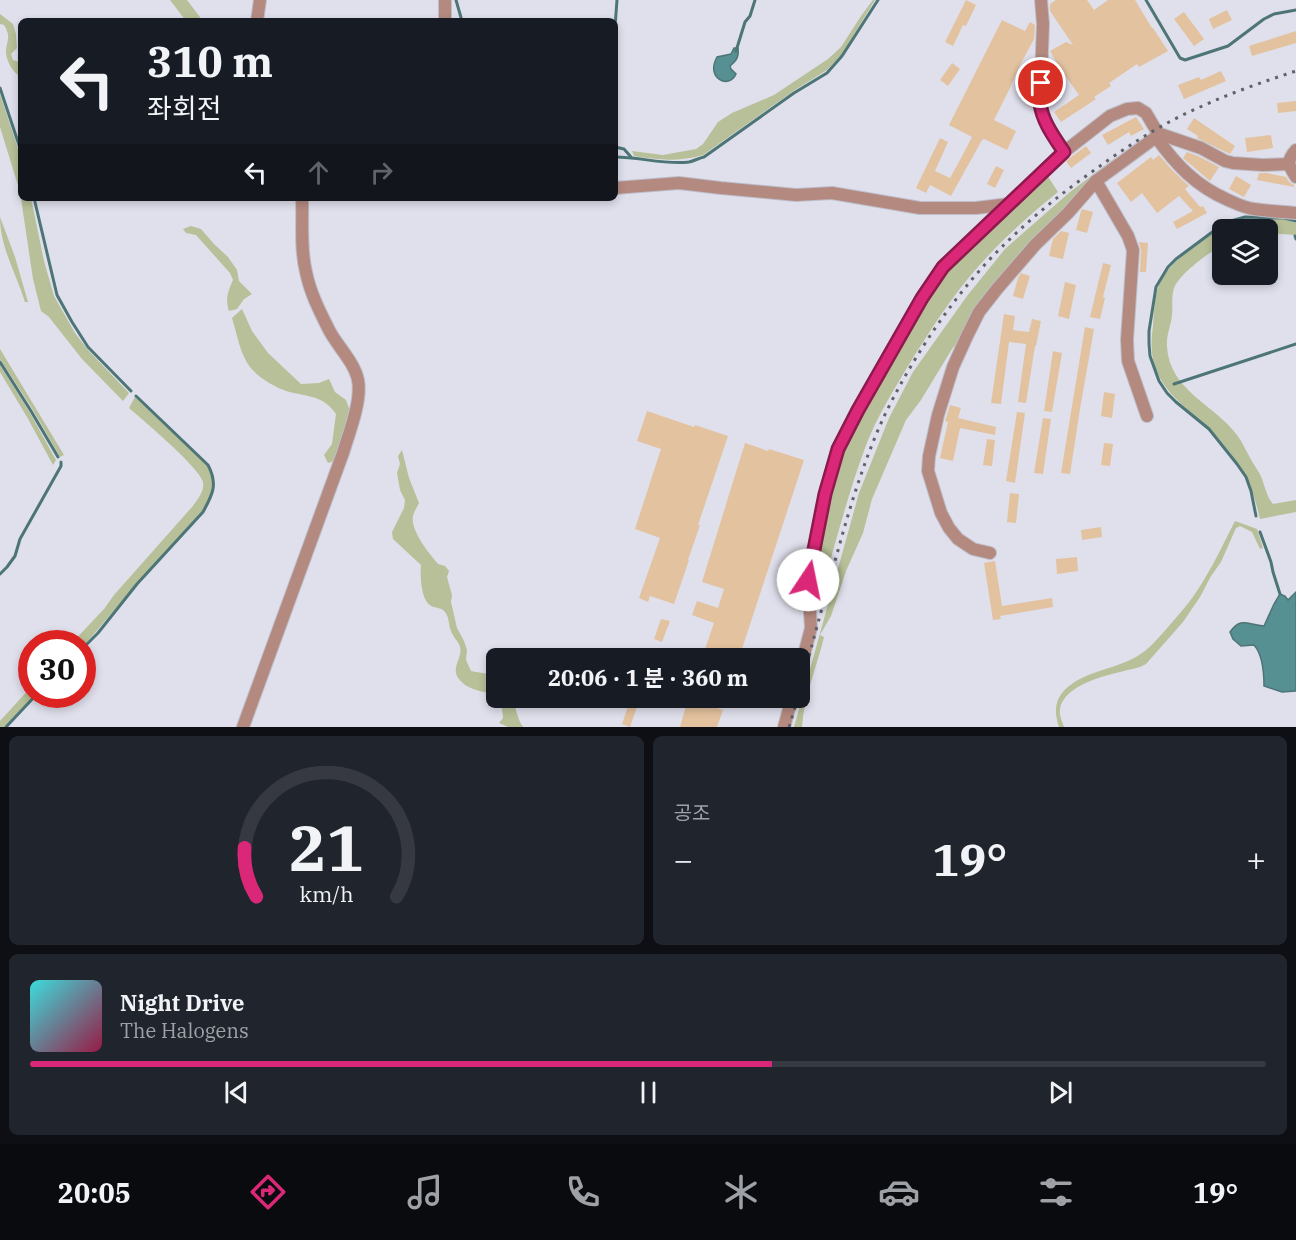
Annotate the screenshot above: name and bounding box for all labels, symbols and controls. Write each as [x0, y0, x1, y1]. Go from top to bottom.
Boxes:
text: 310 m [147, 34, 273, 89]
icon: left [48, 42, 126, 120]
pin [1015, 57, 1066, 108]
icon: arrive [1024, 66, 1057, 99]
text: 좌회전 [147, 90, 222, 125]
icon: left [239, 156, 272, 189]
icon: ahead [302, 156, 335, 189]
icon: right [365, 156, 398, 189]
map controls [1212, 219, 1278, 285]
button: layers [1212, 219, 1278, 285]
position arrow [776, 548, 840, 612]
speed limit sign: 30 [18, 630, 96, 708]
text: 20:06 · 1 분 · 360 m [548, 663, 748, 692]
text: 공조 [674, 799, 710, 826]
text: 21 [289, 807, 364, 888]
text: 19° [932, 830, 1007, 888]
text: − [674, 838, 693, 881]
text: + [1246, 838, 1266, 881]
text: km/h [299, 881, 353, 909]
text: Night Drive [120, 988, 245, 1017]
text: The Halogens [120, 1017, 249, 1044]
icon: previous [220, 1076, 253, 1109]
icon: pause [632, 1076, 665, 1109]
icon: next [1044, 1076, 1077, 1109]
icon: directions [247, 1171, 289, 1213]
icon: music [404, 1171, 446, 1213]
icon: phone [562, 1171, 604, 1213]
icon: climate [720, 1171, 762, 1213]
icon: car [878, 1171, 920, 1213]
icon: filters [1035, 1171, 1077, 1213]
text: 20:05 [58, 1175, 131, 1210]
text: 19° [1193, 1175, 1238, 1210]

